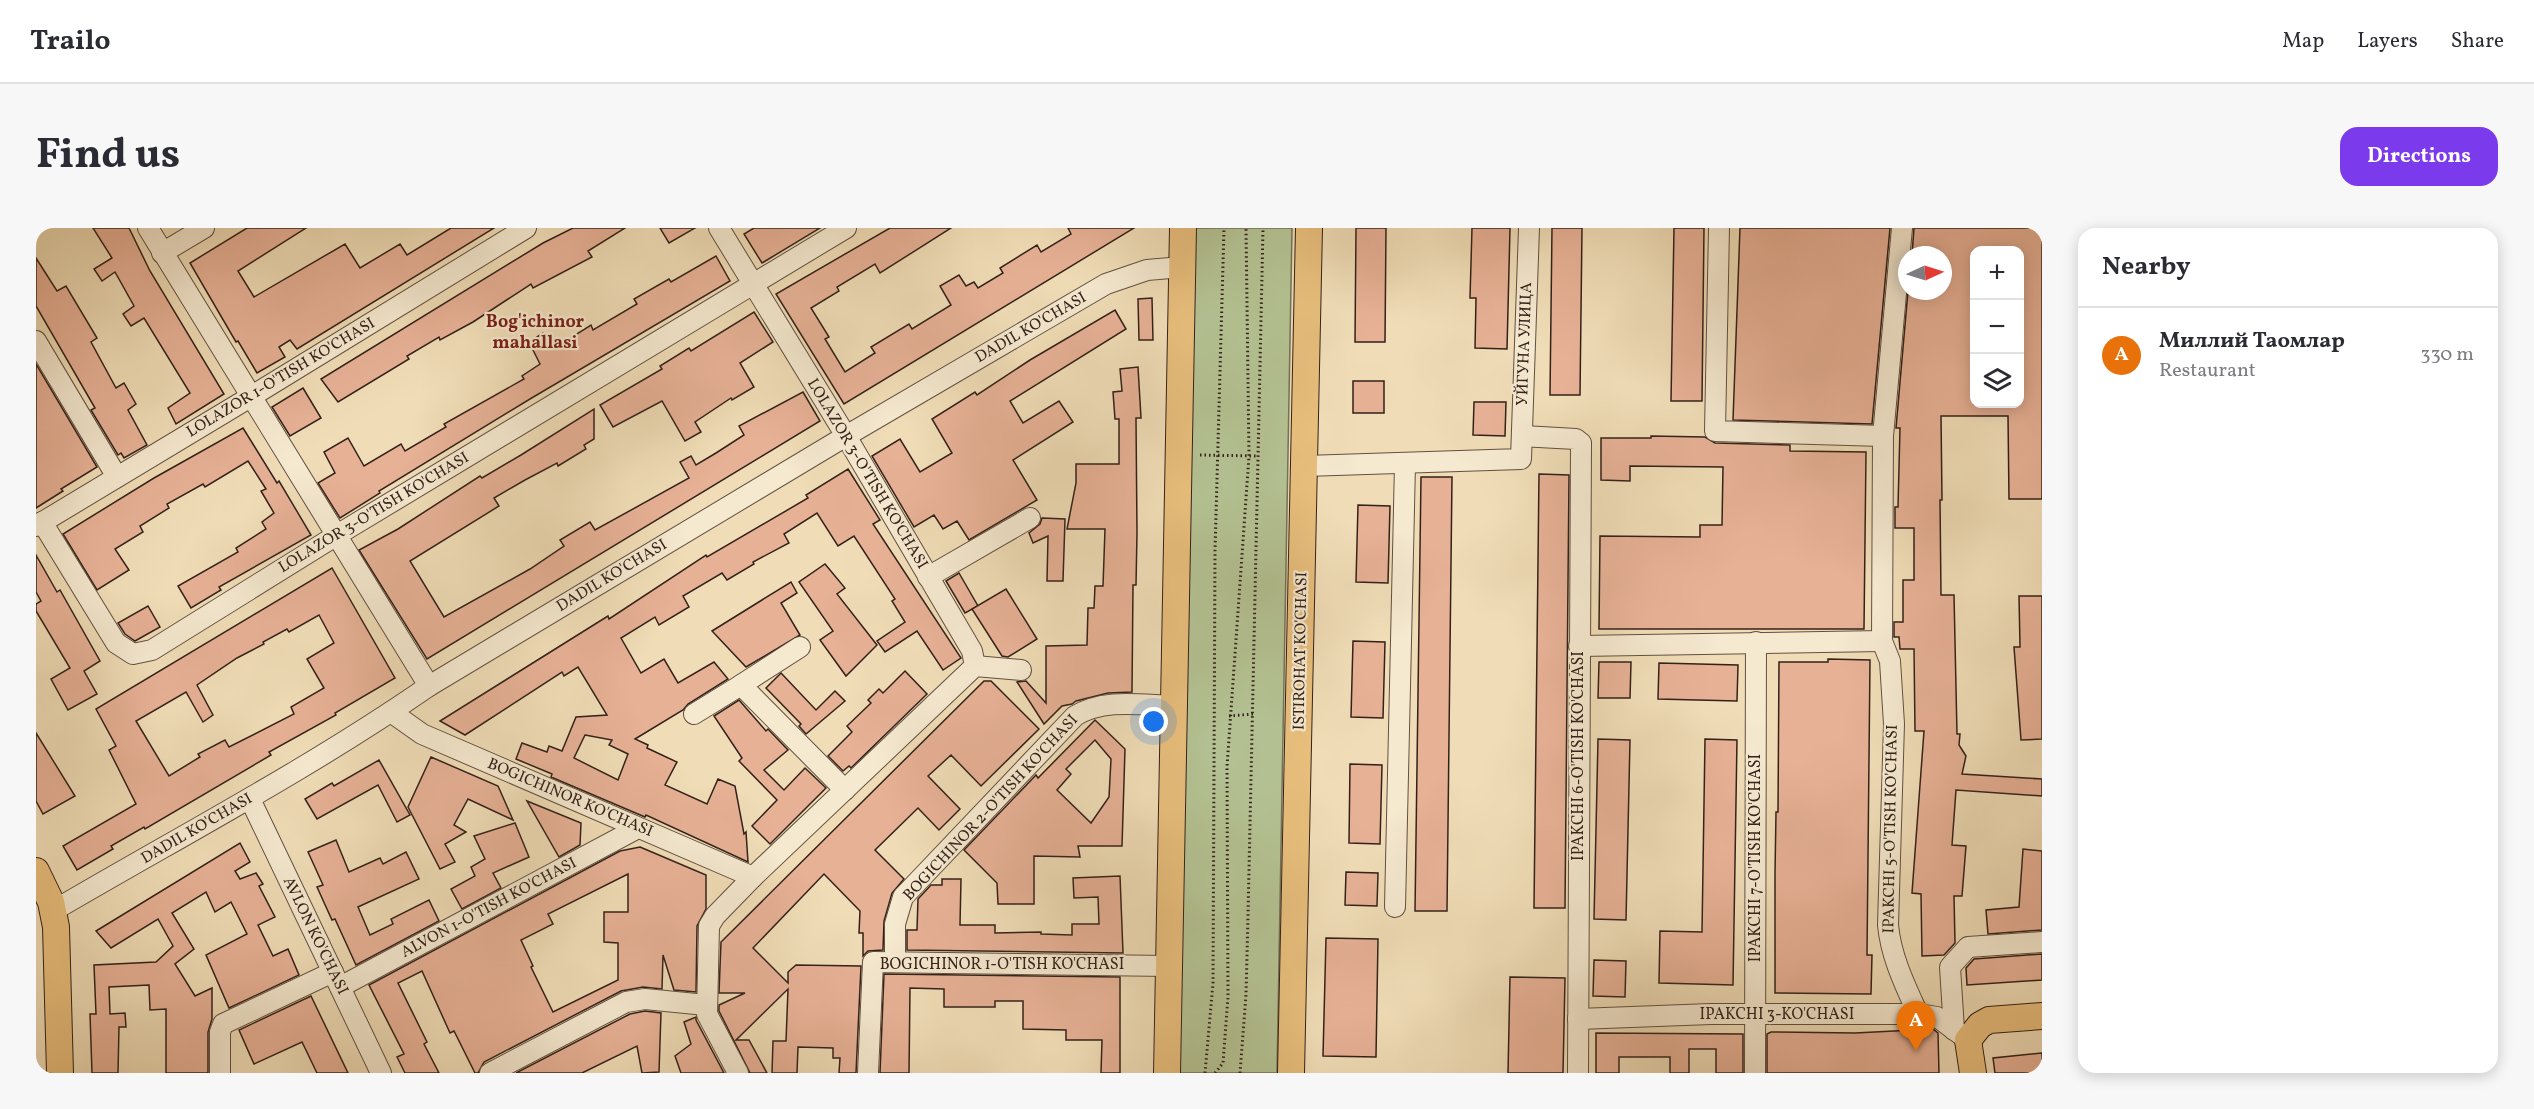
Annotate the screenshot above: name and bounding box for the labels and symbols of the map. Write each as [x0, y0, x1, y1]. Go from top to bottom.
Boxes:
north arrow [1898, 246, 1952, 300]
street label: УЙГУНА УЛИЦА [1512, 282, 1538, 406]
street label: DADIL KO'CHASI [971, 287, 1091, 369]
district label: Bog'ichinor mahallasi [486, 310, 585, 356]
street label: LOLAZOR 1-O'TISH KO'CHASI [182, 313, 380, 443]
street label: LOLAZOR 3-O'TISH KO'CHASI [801, 374, 933, 574]
street label: LOLAZOR 3-O'TISH KO'CHASI [274, 447, 474, 579]
street label: DADIL KO'CHASI [553, 534, 671, 618]
street label: ISTIROHAT KO'CHASI [1289, 572, 1313, 730]
street label: IPAKCHI 6-O'TISH KO'CHASI [1568, 651, 1590, 861]
your location [1139, 707, 1168, 736]
street label: BOGICHINOR 2-O'TISH KO'CHASI [899, 710, 1083, 906]
street label: IPAKCHI 5-O'TISH KO'CHASI [1878, 724, 1904, 934]
street label: BOGICHINOR KO'CHASI [484, 753, 656, 843]
street label: IPAKCHI 7-O'TISH KO'CHASI [1745, 754, 1767, 962]
street label: DADIL KO'CHASI [137, 788, 257, 870]
street label: ALVON 1-O'TISH KO'CHASI [397, 852, 581, 964]
street label: AVLON KO'CHASI [277, 873, 353, 999]
street label: BOGICHINOR 1-O'TISH KO'CHASI [880, 954, 1124, 976]
pin: A [1896, 1002, 1936, 1051]
street label: IPAKCHI 3-KO'CHASI [1700, 1004, 1854, 1026]

